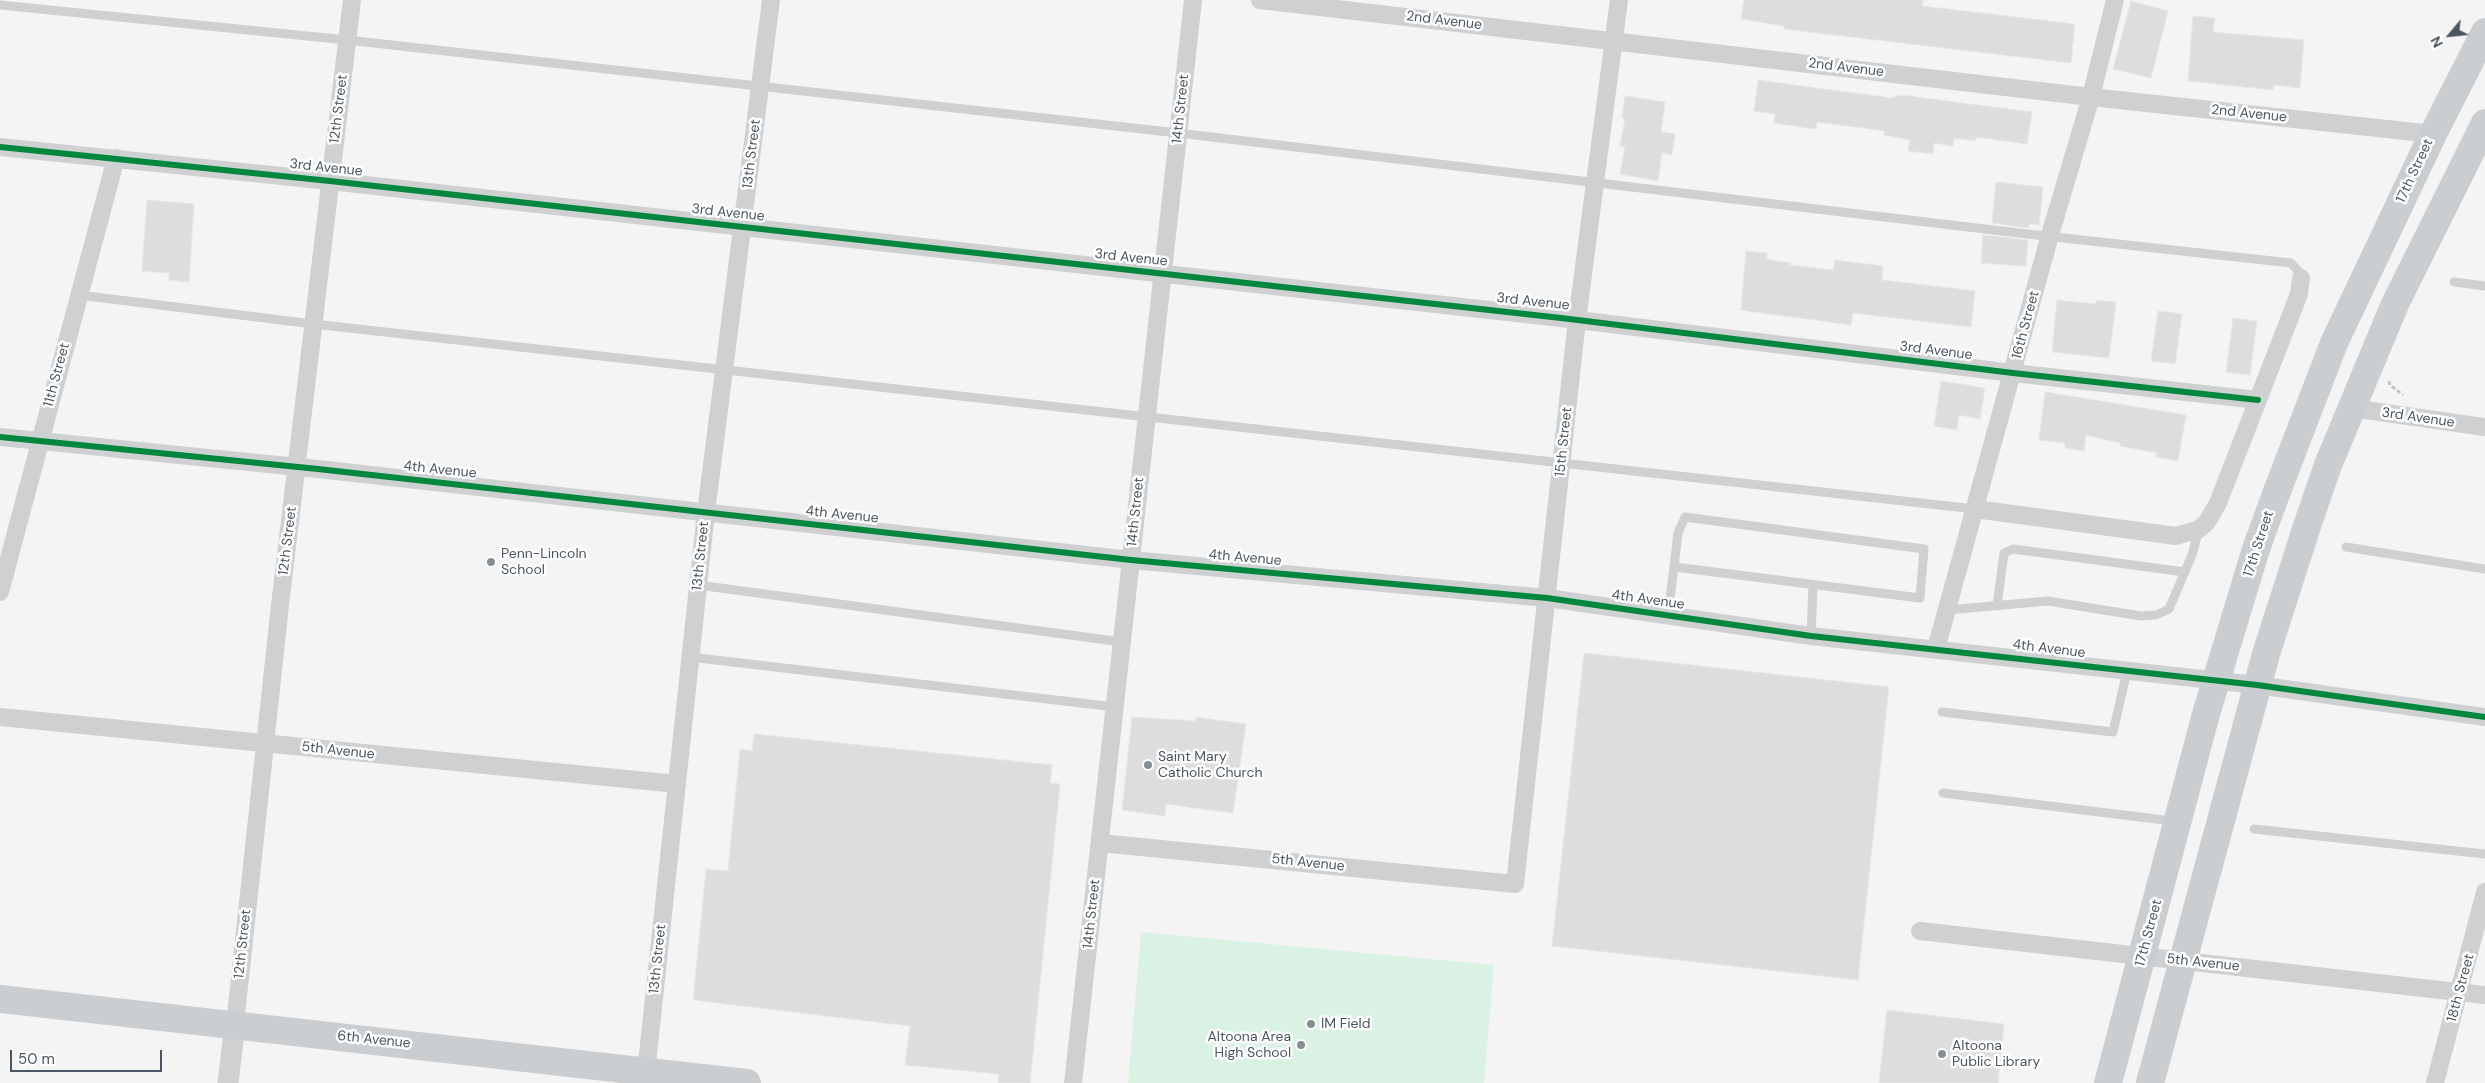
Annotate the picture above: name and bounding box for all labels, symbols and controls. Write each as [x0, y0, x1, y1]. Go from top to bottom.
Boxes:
street label: 2nd Avenue [1405, 8, 1483, 34]
north arrow [2425, 10, 2475, 60]
text: N [2426, 33, 2447, 51]
street label: 2nd Avenue [1807, 55, 1885, 81]
street label: 14th Street [1169, 73, 1193, 145]
street label: 12th Street [326, 74, 352, 144]
street label: 2nd Avenue [2210, 102, 2288, 126]
street label: 13th Street [739, 118, 765, 190]
street label: 17th Street [2393, 136, 2437, 206]
street label: 3rd Avenue [289, 156, 363, 180]
street label: 3rd Avenue [691, 201, 765, 225]
street label: 3rd Avenue [1094, 246, 1168, 270]
street label: 16th Street [2009, 289, 2043, 361]
street label: 3rd Avenue [1496, 290, 1570, 314]
street label: 3rd Avenue [1899, 338, 1973, 364]
street label: 11th Street [40, 341, 74, 409]
street label: 3rd Avenue [2381, 405, 2455, 431]
street label: 15th Street [1552, 406, 1576, 478]
street label: 4th Avenue [403, 458, 477, 482]
street label: 14th Street [1124, 476, 1148, 548]
street label: 4th Avenue [805, 503, 879, 527]
street label: 12th Street [275, 506, 301, 576]
street label: 17th Street [2240, 509, 2278, 579]
street label: 13th Street [689, 521, 713, 591]
place label: Penn-Lincoln School [501, 546, 587, 578]
street label: 4th Avenue [1208, 546, 1282, 570]
marker: Penn-Lincoln School [485, 556, 497, 568]
street label: 4th Avenue [1611, 587, 1685, 613]
street label: 4th Avenue [2012, 636, 2086, 662]
street label: 5th Avenue [301, 739, 375, 763]
place label: Saint Mary Catholic Church [1158, 749, 1263, 782]
marker: Saint Mary Catholic Church [1142, 759, 1154, 771]
street label: 5th Avenue [1271, 851, 1345, 875]
street label: 14th Street [1080, 878, 1104, 950]
street label: 17th Street [2132, 898, 2166, 968]
street label: 12th Street [231, 909, 255, 979]
street label: 13th Street [646, 924, 670, 994]
street label: 5th Avenue [2166, 951, 2240, 975]
street label: 18th Street [2444, 952, 2478, 1024]
place label: IM Field [1321, 1016, 1370, 1032]
marker: IM Field [1305, 1018, 1317, 1030]
street label: 6th Avenue [337, 1028, 411, 1052]
place label: Altoona Area High School [1208, 1029, 1291, 1062]
place label: Altoona Public Library [1952, 1038, 2040, 1070]
marker: Altoona Area High School [1295, 1039, 1307, 1051]
scale bar [12, 1040, 165, 1072]
marker: Altoona Public Library [1936, 1048, 1948, 1060]
text: 50 m [18, 1049, 55, 1069]

